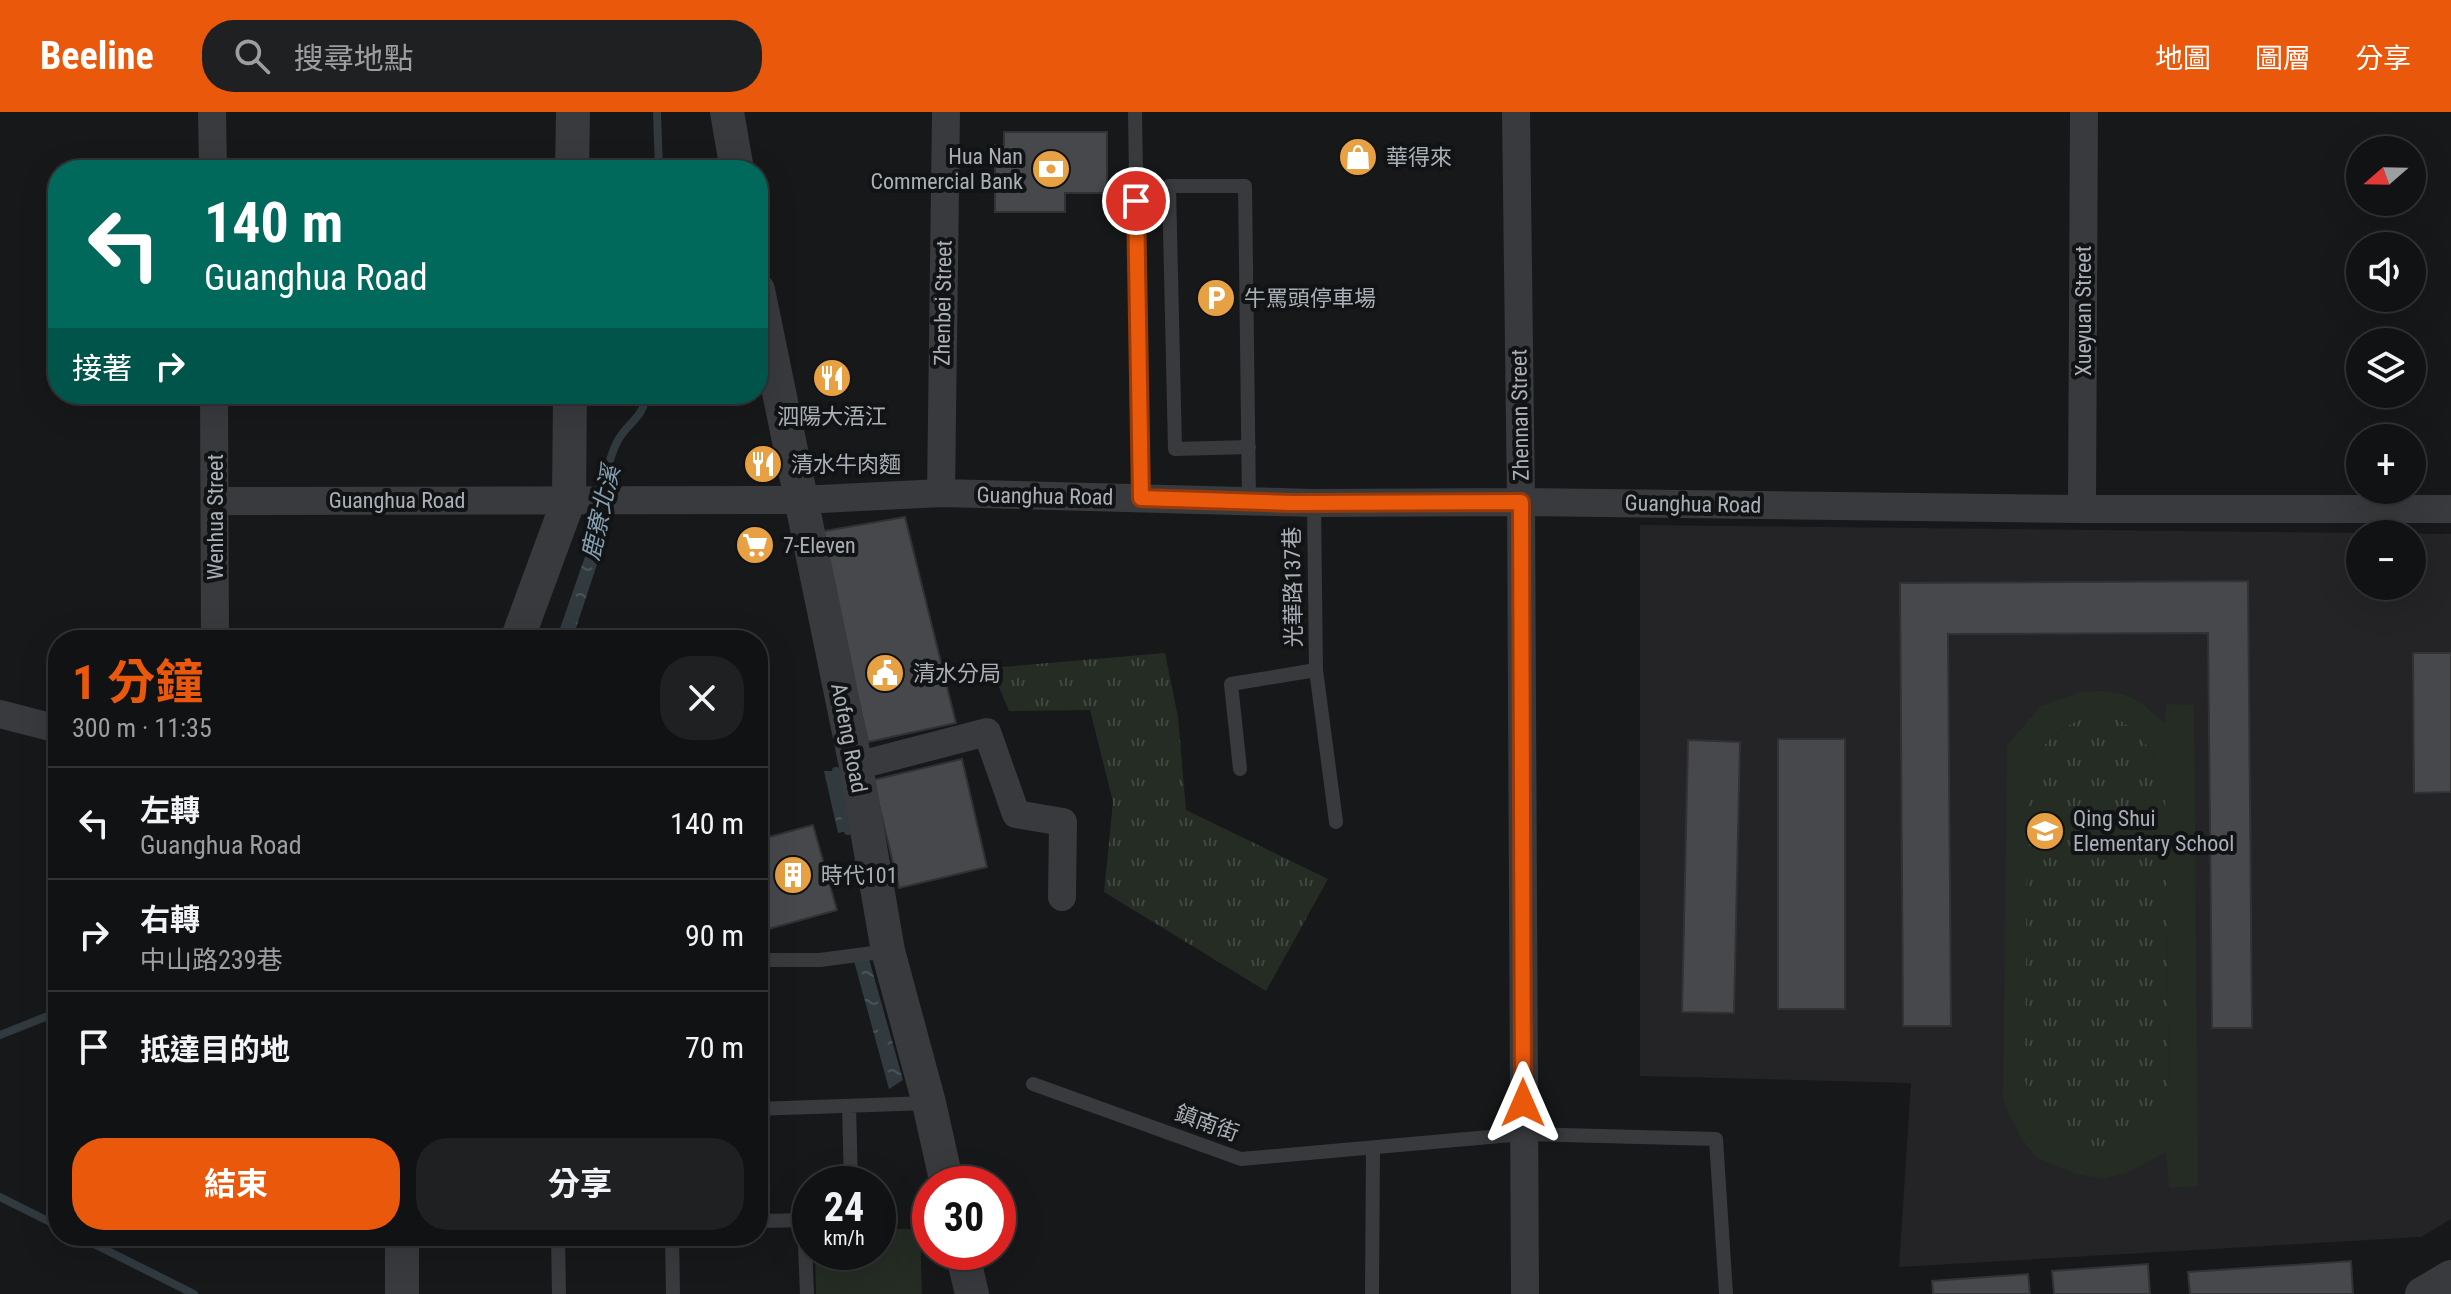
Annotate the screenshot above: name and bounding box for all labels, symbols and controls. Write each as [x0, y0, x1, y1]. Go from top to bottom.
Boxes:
search box [202, 20, 762, 92]
text: Beeline [40, 34, 154, 78]
icon: search [230, 34, 274, 78]
text: 搜尋地點 [294, 41, 414, 76]
text: 地圖 [2155, 42, 2211, 75]
text: 圖層 [2255, 42, 2311, 75]
text: 分享 [2355, 42, 2411, 75]
shop icon: 華得來 [1337, 136, 1379, 178]
north arrow [2346, 136, 2426, 216]
map controls [2346, 136, 2426, 600]
place label: Hua Nan Commercial Bank [871, 144, 1023, 194]
place label: 華得來 [1386, 145, 1452, 170]
bank icon: Hua Nan Commercial Bank [1030, 148, 1072, 190]
pin [1102, 167, 1170, 235]
icon: arrive [1114, 179, 1158, 223]
text: 140 m [204, 190, 343, 256]
icon: left [72, 192, 176, 296]
button: sound [2346, 232, 2426, 312]
street label: Zhenbei Street [929, 240, 957, 366]
street label: Xueyuan Street [2071, 246, 2096, 376]
text: Guanghua Road [204, 257, 428, 299]
parking icon: 牛罵頭停車場 [1195, 277, 1237, 319]
place label: 牛罵頭停車場 [1244, 286, 1376, 311]
button: layers [2346, 328, 2426, 408]
icon: right [148, 344, 192, 388]
street label: Zhennan Street [1506, 349, 1534, 481]
text: 接著 [72, 351, 132, 386]
restaurant icon: 泗陽大浯江 [811, 357, 853, 399]
place label: 泗陽大浯江 [777, 404, 887, 429]
button: + [2346, 424, 2426, 504]
restaurant icon: 清水牛肉麵 [742, 443, 784, 485]
place label: 清水牛肉麵 [791, 452, 901, 477]
street label: Wenhua Street [203, 454, 228, 580]
water label: 鹿寮北溪 [577, 460, 626, 563]
street label: Guanghua Road [976, 482, 1114, 510]
street label: Guanghua Road [329, 488, 465, 513]
street label: Guanghua Road [1624, 490, 1762, 518]
button: − [2346, 520, 2426, 600]
supermarket icon: 7-Eleven [734, 524, 776, 566]
street label: 光華路137巷 [1279, 526, 1307, 648]
place label: 7-Eleven [783, 533, 856, 558]
public building icon: 清水分局 [864, 652, 906, 694]
text: 1 分鐘 [72, 654, 203, 711]
button: close [660, 656, 744, 740]
place label: 清水分局 [913, 661, 1001, 686]
street label: Aofeng Road [826, 681, 872, 795]
text: 300 m · 11:35 [72, 713, 212, 743]
text: 左轉 [140, 793, 200, 828]
icon: left [72, 801, 116, 845]
text: 140 m [670, 806, 744, 841]
place label: Qing Shui Elementary School [2073, 806, 2234, 856]
school or university icon: Qing Shui Elementary School [2024, 810, 2066, 852]
text: Guanghua Road [140, 830, 302, 860]
building icon: 時代101 [772, 854, 814, 896]
place label: 時代101 [821, 863, 898, 888]
text: 右轉 [140, 902, 200, 937]
icon: right [72, 913, 116, 957]
text: 90 m [685, 918, 744, 953]
text: 中山路239巷 [140, 945, 283, 975]
icon: arrive [72, 1025, 116, 1069]
text: 70 m [685, 1030, 744, 1065]
text: 抵達目的地 [140, 1032, 290, 1067]
position arrow [1481, 1061, 1565, 1145]
street label: 鎮南街 [1172, 1100, 1242, 1146]
button: 結束 [72, 1138, 400, 1230]
button: 分享 [416, 1138, 744, 1230]
speed limit sign: 30 [912, 1166, 1016, 1270]
text: 24 [824, 1184, 864, 1231]
text: km/h [823, 1226, 865, 1250]

